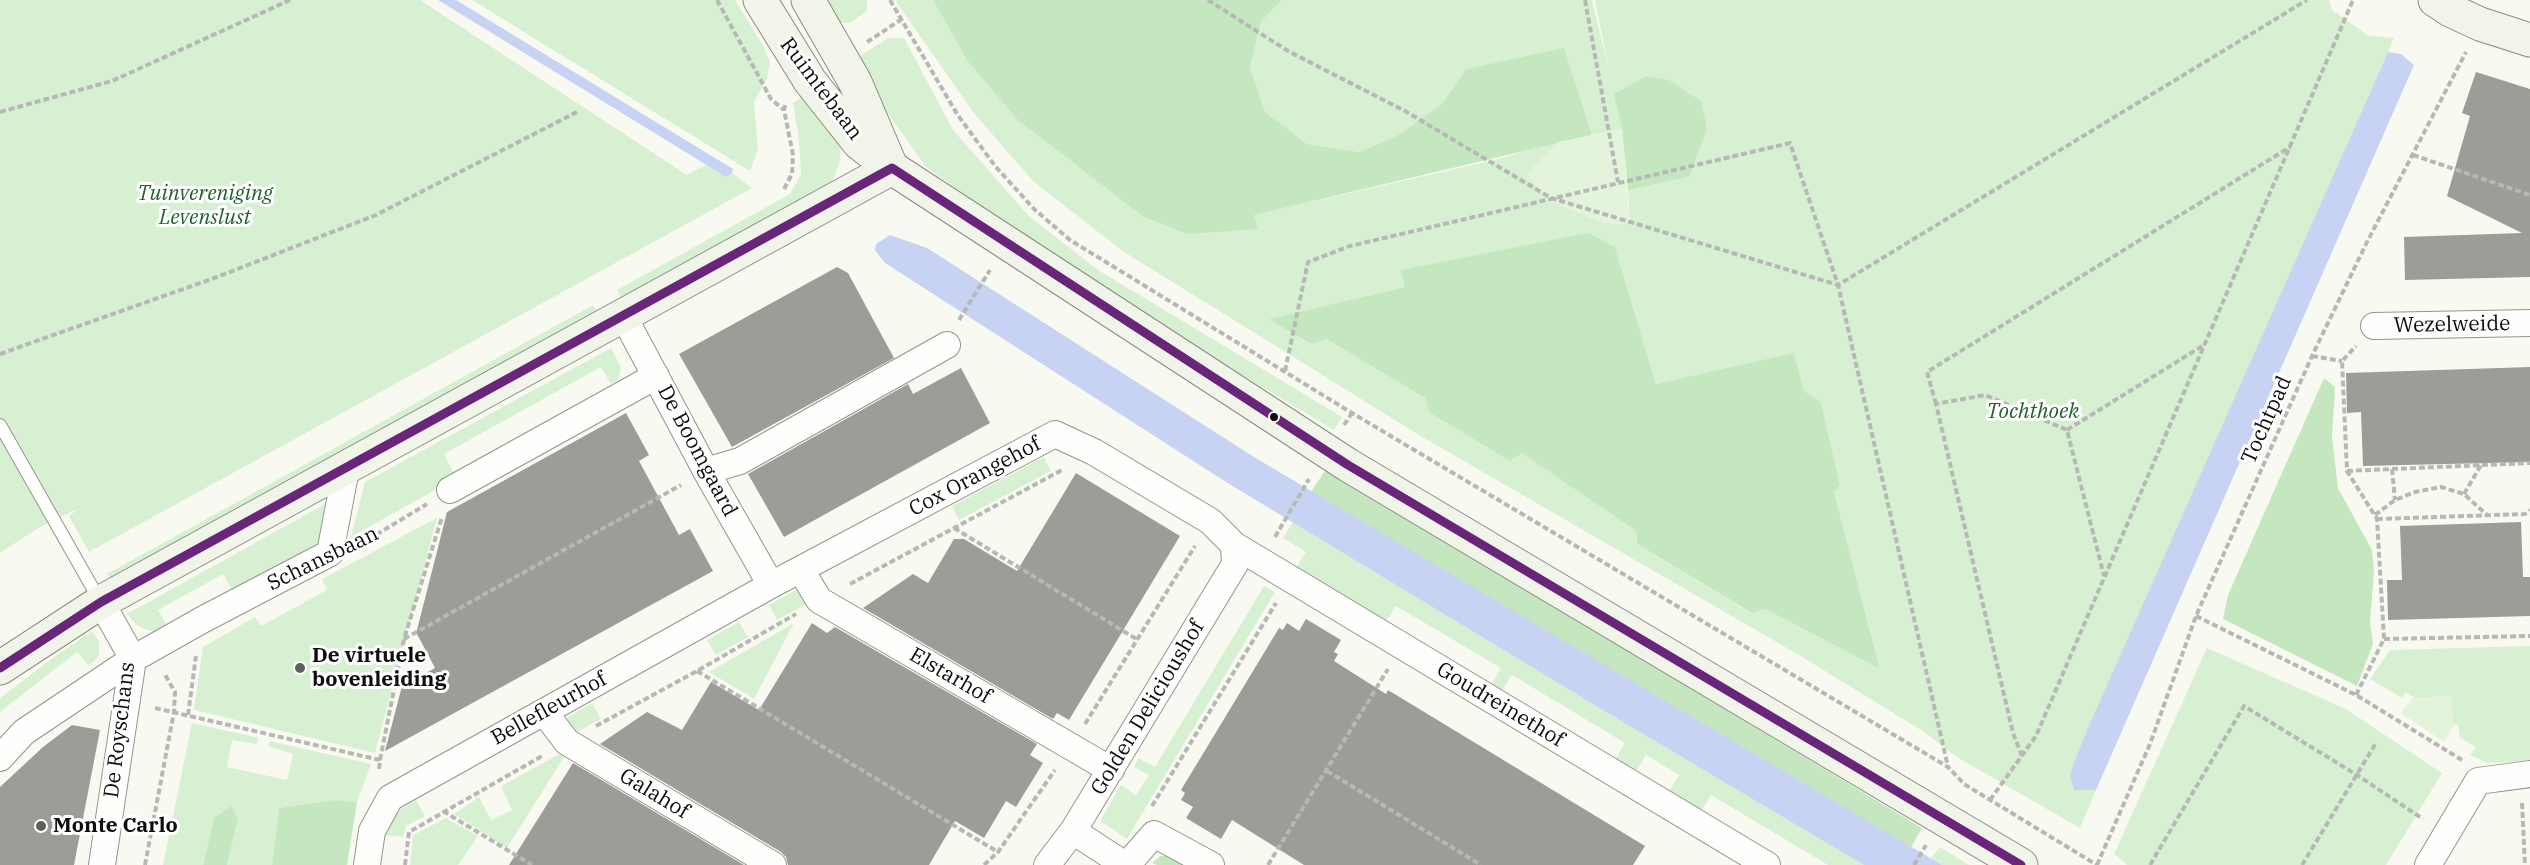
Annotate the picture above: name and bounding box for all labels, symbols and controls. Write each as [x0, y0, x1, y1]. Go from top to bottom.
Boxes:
street label: Ruimtebaan [774, 33, 868, 145]
park label: Tuinvereniging Levenslust [137, 181, 273, 231]
street label: Wezelweide [2393, 311, 2511, 339]
street label: Tochtpad [2236, 372, 2298, 468]
street label: De Boomgaard [652, 381, 742, 521]
park label: Tochthoek [1987, 399, 2079, 425]
unlabelled marker [1268, 411, 1280, 423]
street label: Cox Orangehof [905, 432, 1045, 522]
street label: Schansbaan [263, 521, 383, 597]
street label: Golden Delicioushof [1086, 616, 1210, 800]
place label: De virtuele bovenleiding [312, 643, 447, 693]
street label: Elstarhof [905, 643, 995, 709]
street label: Goudreinethof [1432, 657, 1568, 753]
street label: De Royschans [99, 661, 141, 799]
marker: De virtuele bovenleiding [293, 661, 307, 675]
street label: Bellefleurhof [487, 667, 611, 751]
street label: Galahof [615, 763, 693, 825]
place label: Monte Carlo [53, 813, 178, 839]
marker: Monte Carlo [34, 819, 48, 833]

